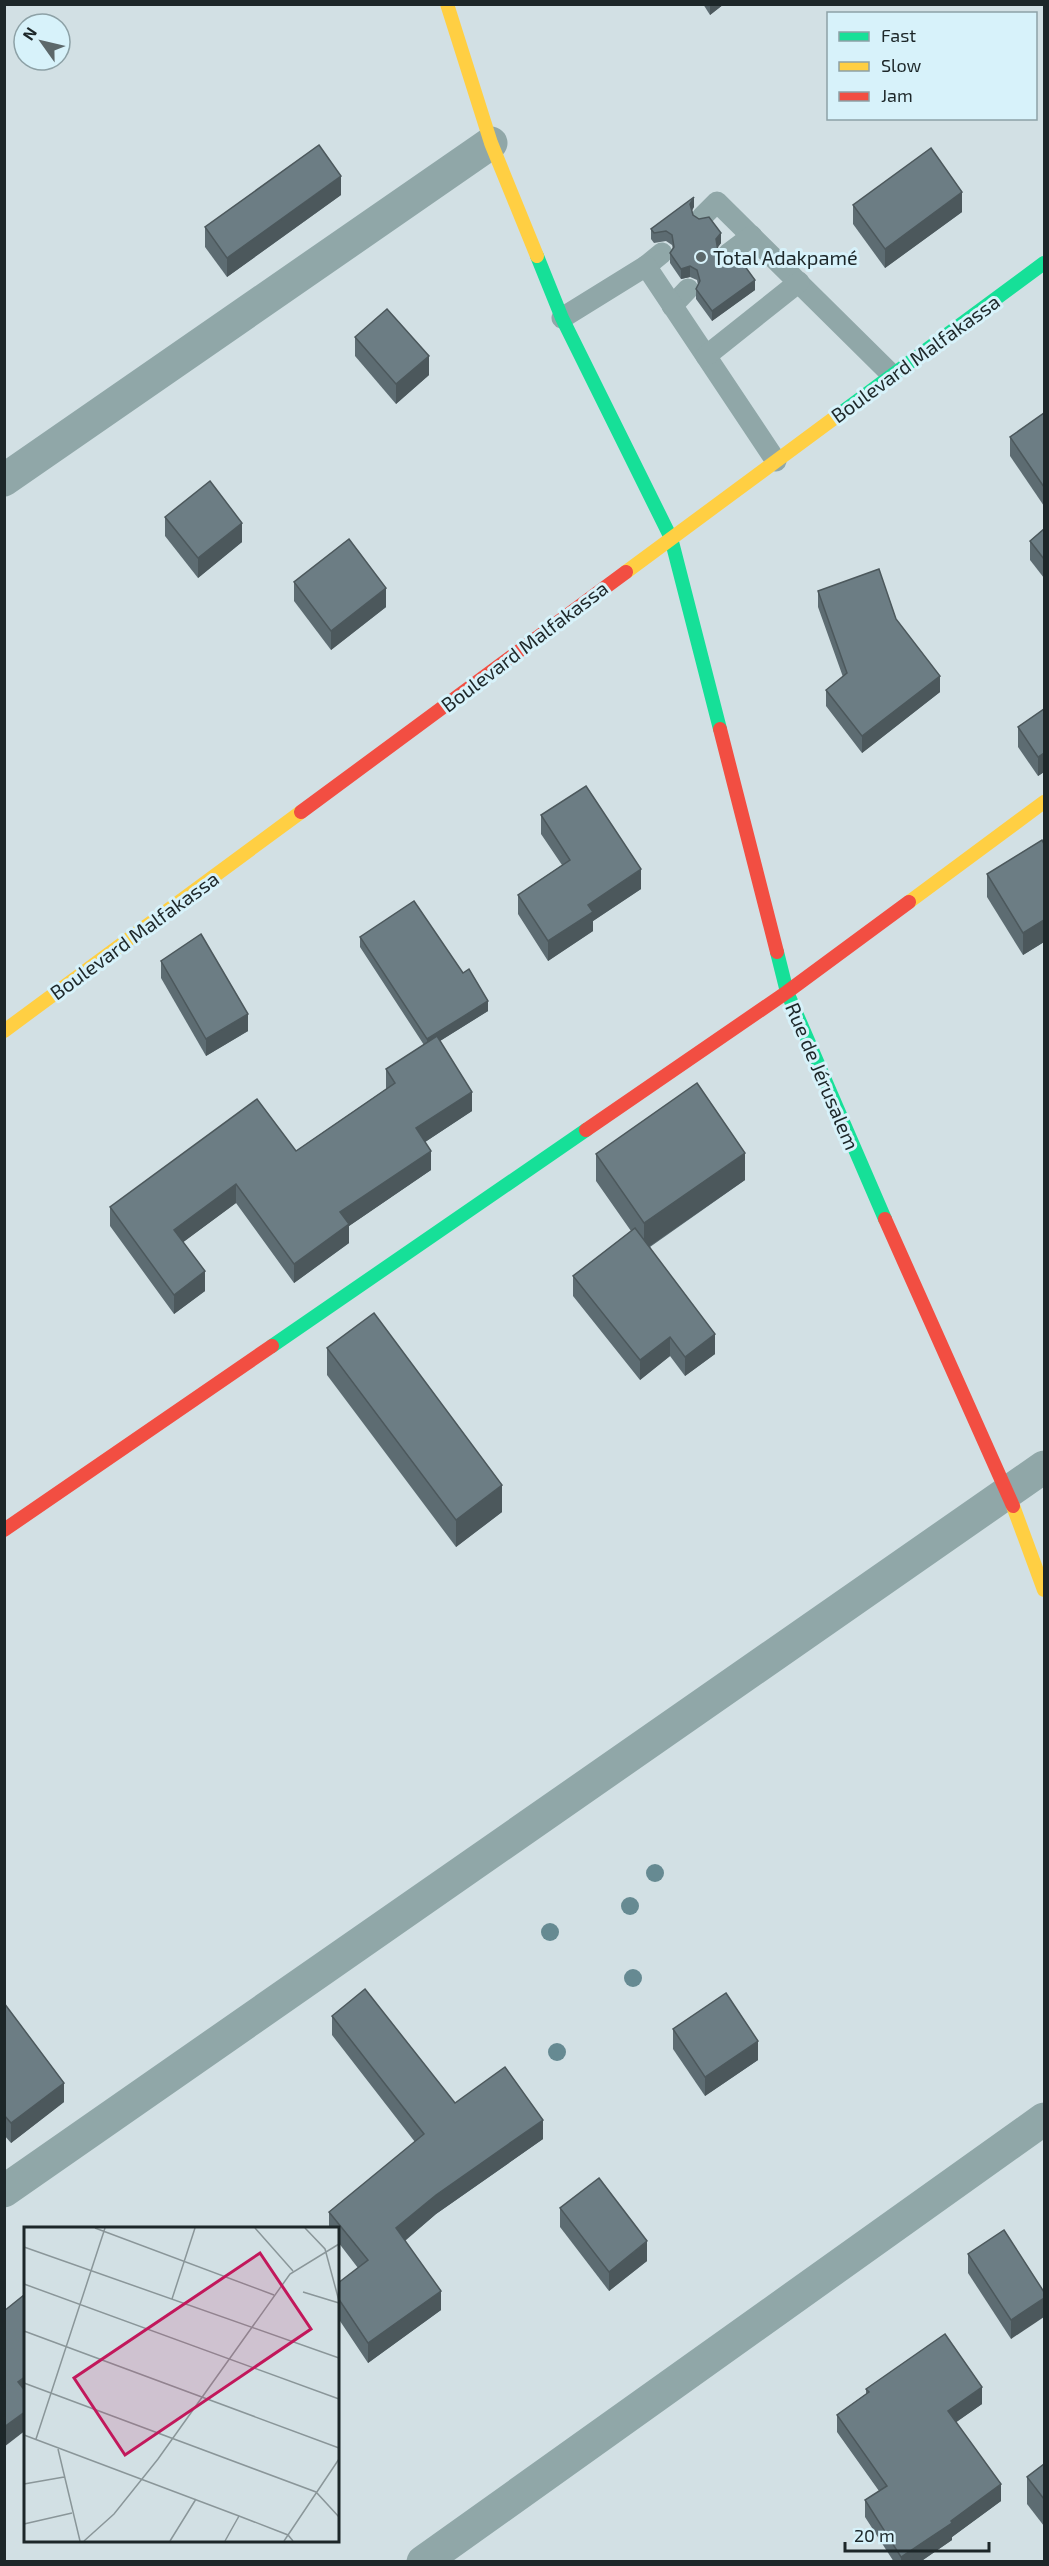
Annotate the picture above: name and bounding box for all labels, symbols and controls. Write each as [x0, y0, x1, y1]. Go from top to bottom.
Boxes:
north arrow [12, 12, 72, 72]
legend [827, 12, 1037, 120]
text: N [18, 23, 40, 43]
text: Fast [881, 24, 916, 46]
text: Slow [881, 54, 922, 76]
text: Jam [881, 84, 913, 106]
place label: Total Adakpamé [713, 245, 858, 269]
marker: Total Adakpamé [694, 250, 708, 264]
street label: Boulevard Malfakassa [826, 289, 1004, 427]
street label: Boulevard Malfakassa [436, 576, 612, 716]
street label: Boulevard Malfakassa [45, 866, 223, 1004]
street label: Rue de Jérusalem [781, 999, 865, 1153]
inset map [24, 2227, 339, 2542]
scale bar [845, 2515, 989, 2553]
text: 20 m [854, 2524, 895, 2546]

